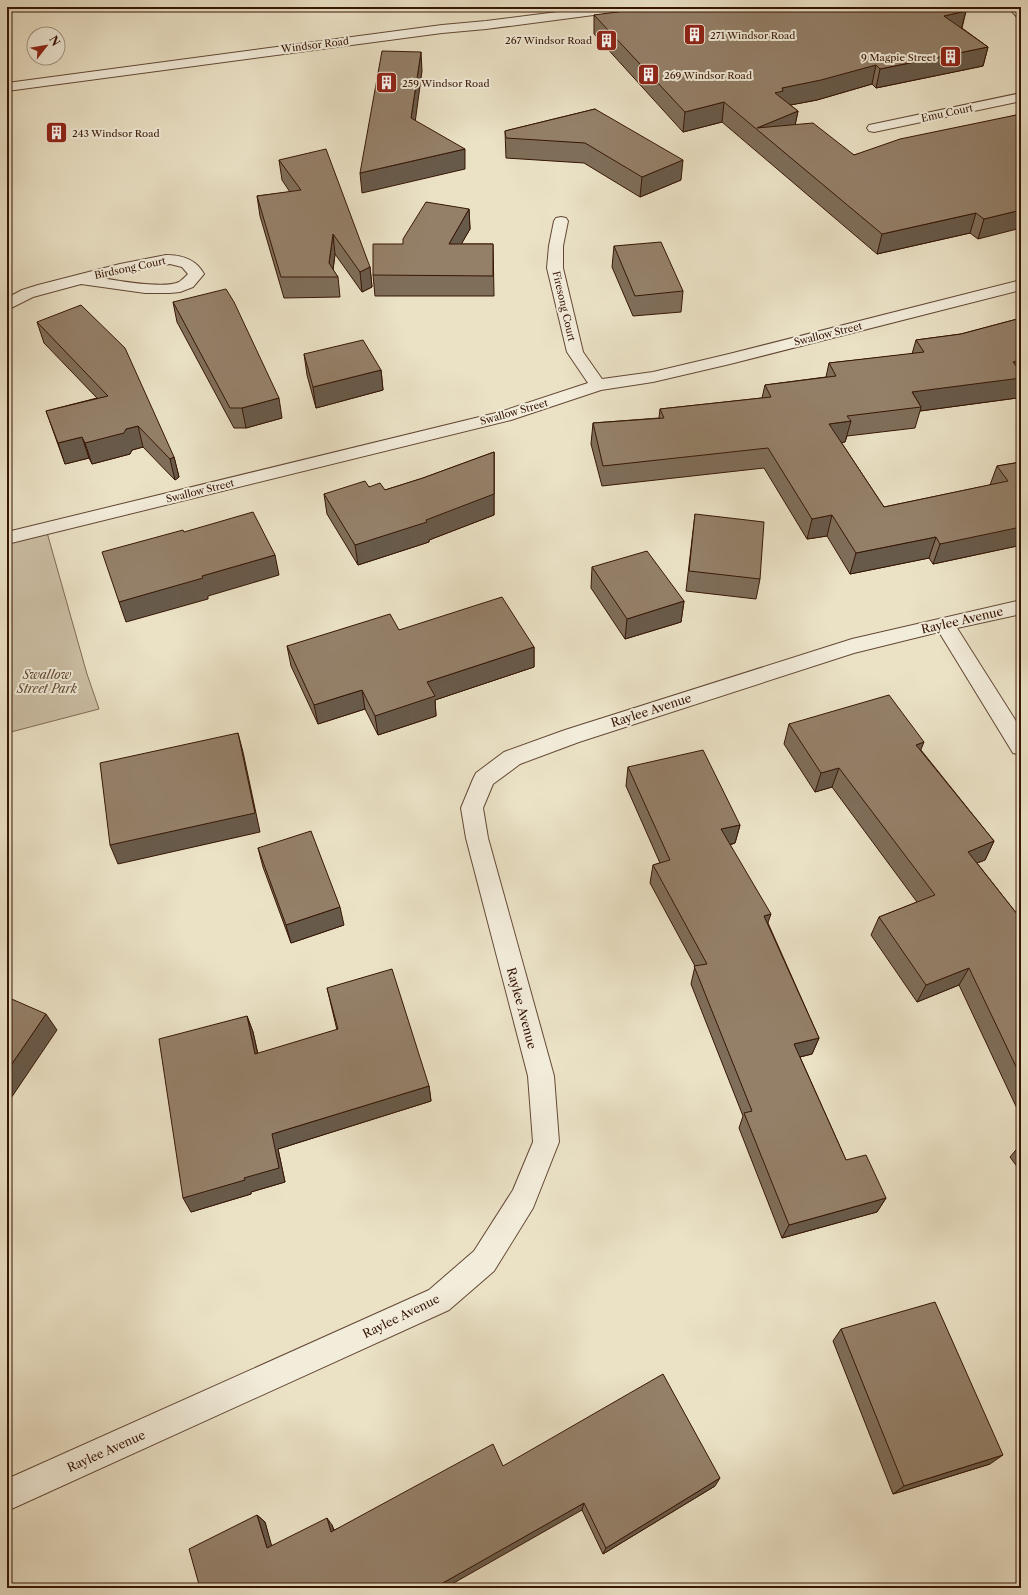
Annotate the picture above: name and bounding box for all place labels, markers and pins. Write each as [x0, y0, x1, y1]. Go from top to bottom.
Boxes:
building icon: 271 Windsor Road [682, 22, 708, 48]
building icon: 267 Windsor Road [594, 27, 620, 53]
place label: 271 Windsor Road [710, 29, 795, 42]
place label: 267 Windsor Road [505, 34, 592, 47]
building icon: 9 Magpie Street [938, 44, 964, 70]
place label: 9 Magpie Street [861, 51, 936, 64]
building icon: 269 Windsor Road [636, 62, 662, 88]
place label: 269 Windsor Road [664, 69, 752, 82]
building icon: 259 Windsor Road [373, 70, 399, 96]
place label: 259 Windsor Road [402, 77, 490, 90]
building icon: 243 Windsor Road [44, 120, 70, 146]
place label: 243 Windsor Road [72, 127, 160, 140]

